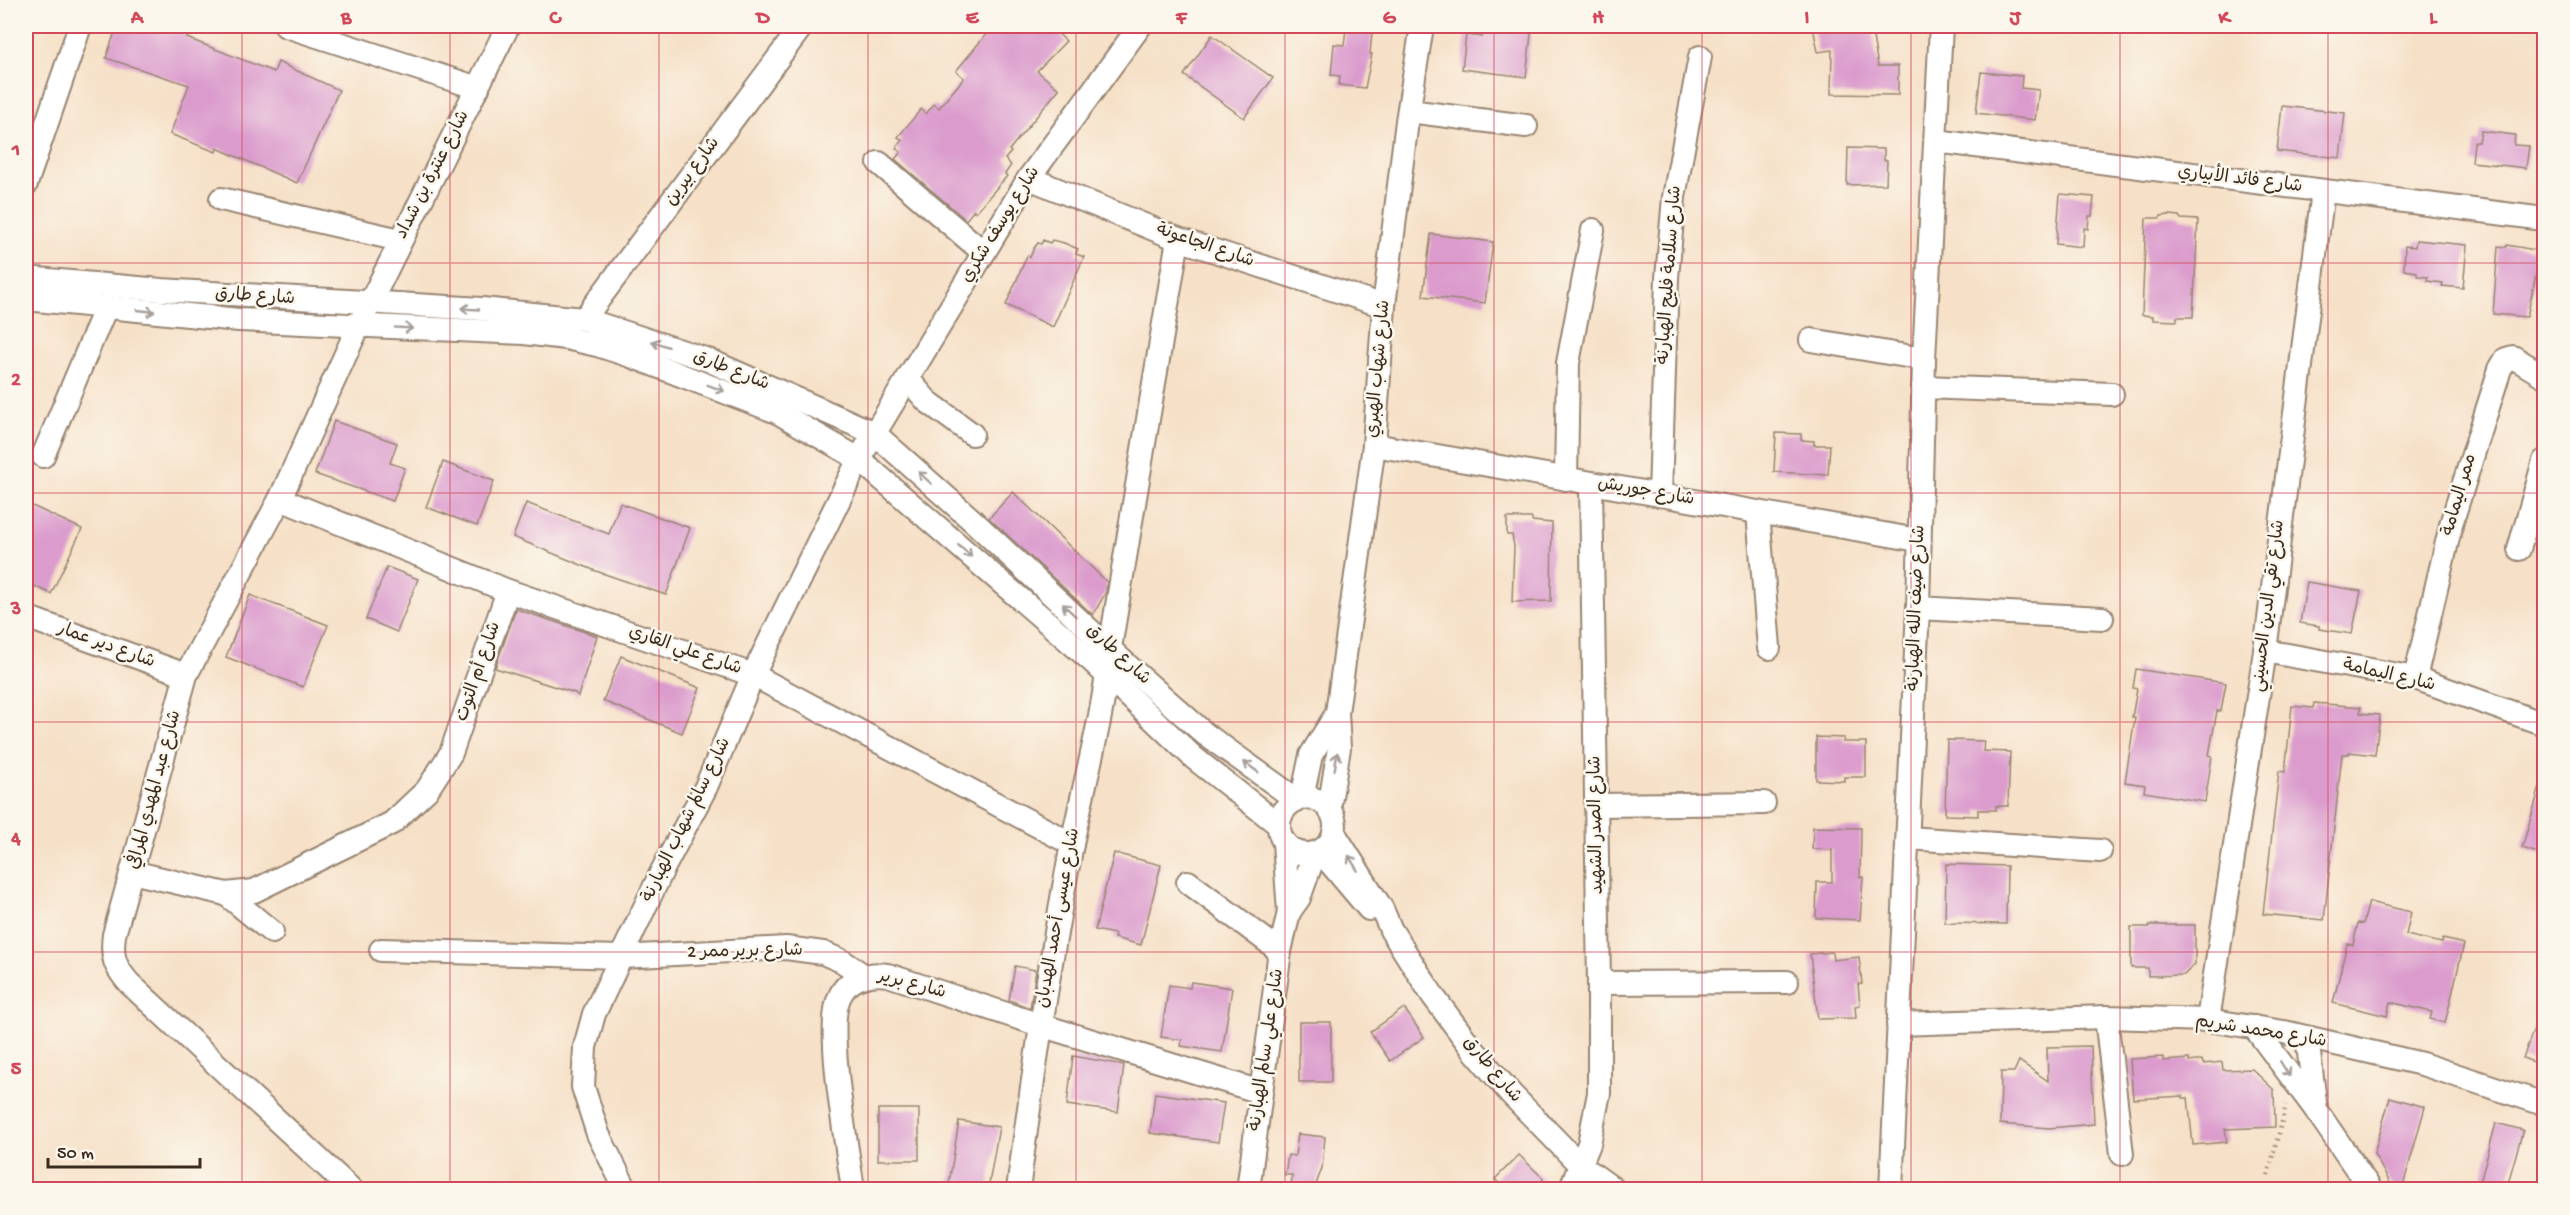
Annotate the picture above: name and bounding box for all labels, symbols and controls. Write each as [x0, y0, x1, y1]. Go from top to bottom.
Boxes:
text: A [130, 8, 145, 31]
text: B [340, 8, 352, 31]
text: C [549, 8, 563, 31]
text: D [754, 8, 770, 31]
text: E [966, 8, 980, 31]
text: F [1175, 8, 1188, 31]
text: G [1383, 8, 1397, 31]
text: H [1592, 8, 1604, 31]
text: I [1805, 8, 1810, 31]
text: J [2009, 8, 2022, 31]
text: K [2217, 8, 2232, 31]
text: L [2429, 8, 2438, 31]
street label: شارع عنترة بن شداد [392, 107, 474, 243]
street label: شارع بيرين [661, 134, 725, 210]
text: 1 [11, 140, 20, 163]
street label: شارع فائد الأبياري [2176, 158, 2304, 198]
street label: شارع يوسف شكري [957, 163, 1045, 287]
street label: شارع سلامة فليح الهبارنة [1653, 185, 1687, 365]
street label: شارع الجاعونة [1153, 219, 1257, 273]
street label: شارع طارق [214, 284, 296, 310]
street label: شارع شهاب الهبري [1363, 299, 1395, 439]
one-way arrow [460, 303, 480, 314]
one-way arrow [136, 306, 156, 317]
one-way arrow [393, 322, 413, 333]
one-way arrow [651, 338, 670, 349]
street label: شارع طارق [690, 346, 772, 396]
text: 2 [11, 370, 21, 393]
one-way arrow [706, 383, 725, 394]
street label: ممر اليمامة [2438, 452, 2482, 538]
one-way arrow [918, 471, 933, 485]
street label: شارع جوريش [1596, 473, 1696, 511]
street label: شارع تقي الدين الحسيني [2248, 519, 2293, 694]
street label: شارع ضيف الله الهبارنة [1904, 524, 1930, 692]
one-way arrow [957, 544, 972, 558]
text: 3 [10, 599, 21, 622]
one-way arrow [1061, 603, 1076, 617]
street label: شارع دير عمار [53, 618, 158, 673]
street label: شارع أم التوت [450, 619, 507, 725]
street label: شارع طارق [1082, 620, 1154, 690]
street label: شارع علي القاري [625, 622, 744, 683]
street label: شارع اليمامة [2341, 655, 2437, 697]
street label: شارع عبد المهدي المرافي [120, 707, 186, 872]
street label: شارع سالم شهاب الهبارنة [638, 734, 737, 906]
one-way arrow [1331, 752, 1342, 772]
street label: شارع الصدر الشهيد [1585, 755, 1609, 895]
one-way arrow [1243, 761, 1259, 773]
street label: شارع عيسى أحمد الهدبان [1031, 826, 1085, 1010]
text: 4 [10, 829, 21, 852]
one-way arrow [1346, 855, 1358, 872]
street label: شارع برير ممر 2 [687, 940, 803, 964]
street label: شارع برير [874, 965, 948, 1004]
street label: شارع علي سالم الهبارنة [1245, 968, 1292, 1133]
street label: شارع محمد شريم [2194, 1011, 2328, 1054]
street label: شارع طارق [1458, 1033, 1526, 1107]
text: 5 [11, 1059, 22, 1082]
one-way arrow [2279, 1060, 2291, 1077]
scale bar [48, 1131, 200, 1169]
text: 50 m [57, 1144, 94, 1165]

